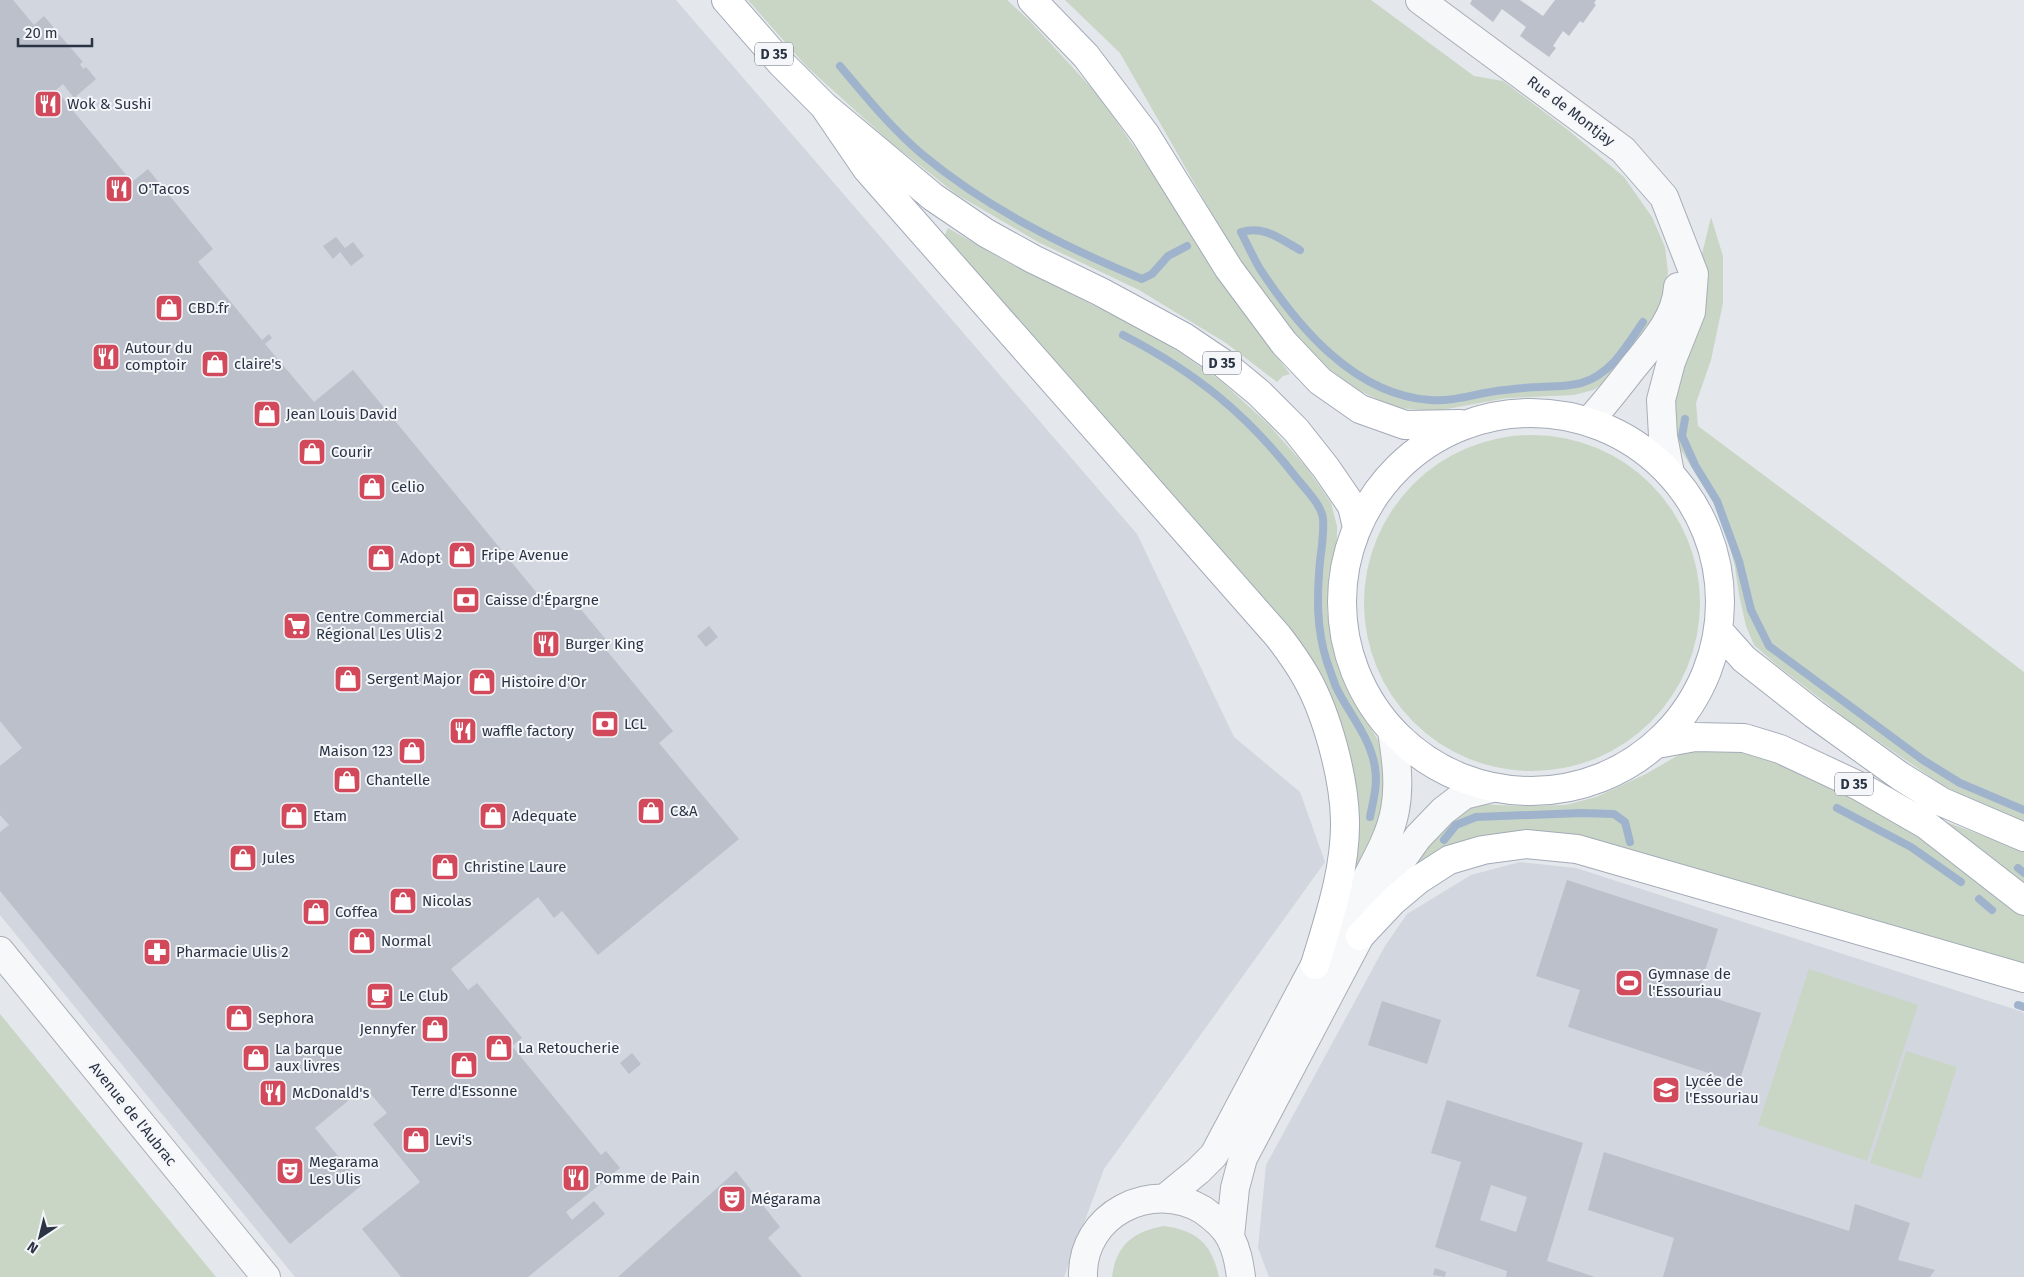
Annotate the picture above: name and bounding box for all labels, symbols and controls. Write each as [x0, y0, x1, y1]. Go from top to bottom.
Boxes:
scale bar [18, 15, 91, 47]
text: 20 m [25, 24, 58, 42]
road number: D 35 [755, 42, 793, 66]
street label: Rue de Montjay [1524, 72, 1619, 150]
restaurant icon: Wok & Sushi [33, 89, 63, 119]
place label: Wok & Sushi [67, 95, 152, 113]
restaurant icon: O'Tacos [104, 174, 134, 204]
place label: O'Tacos [138, 180, 190, 198]
shop icon: CBD.fr [154, 293, 184, 323]
place label: CBD.fr [188, 299, 229, 317]
place label: Autour du comptoir [125, 339, 192, 374]
restaurant icon: Autour du comptoir [91, 342, 121, 372]
shop icon: claire's [200, 349, 230, 379]
road number: D 35 [1203, 352, 1241, 374]
place label: claire's [234, 355, 281, 373]
shop icon: Jean Louis David [252, 399, 282, 429]
place label: Jean Louis David [286, 405, 397, 423]
shop icon: Courir [297, 437, 327, 467]
place label: Courir [331, 443, 373, 461]
shop icon: Celio [357, 472, 387, 502]
place label: Celio [391, 478, 425, 496]
shop icon: Fripe Avenue [447, 540, 477, 570]
shop icon: Adopt [366, 543, 396, 573]
place label: Fripe Avenue [481, 546, 569, 564]
place label: Adopt [400, 549, 441, 567]
bank icon: Caisse d'Épargne [451, 585, 481, 615]
place label: Caisse d'Épargne [485, 591, 599, 609]
place label: Centre Commercial Régional Les Ulis 2 [316, 608, 444, 643]
supermarket icon: Centre Commercial Régional Les Ulis 2 [282, 611, 312, 641]
restaurant icon: Burger King [531, 629, 561, 659]
place label: Burger King [565, 635, 644, 653]
shop icon: Sergent Major [333, 664, 363, 694]
shop icon: Histoire d'Or [467, 667, 497, 697]
place label: Sergent Major [367, 670, 461, 688]
place label: Histoire d'Or [501, 673, 587, 691]
bank icon: LCL [590, 709, 620, 739]
place label: LCL [624, 715, 647, 733]
restaurant icon: waffle factory [448, 716, 478, 746]
place label: waffle factory [482, 722, 574, 740]
shop icon: Maison 123 [397, 736, 427, 766]
place label: Maison 123 [319, 742, 393, 760]
shop icon: Chantelle [332, 765, 362, 795]
place label: Chantelle [366, 771, 430, 789]
road number: D 35 [1835, 772, 1873, 796]
shop icon: C&A [636, 796, 666, 826]
shop icon: Etam [279, 801, 309, 831]
shop icon: Adequate [478, 801, 508, 831]
place label: C&A [670, 802, 698, 820]
place label: Etam [313, 807, 347, 825]
place label: Adequate [512, 807, 577, 825]
shop icon: Jules [228, 843, 258, 873]
place label: Jules [262, 849, 295, 867]
shop icon: Christine Laure [430, 852, 460, 882]
place label: Christine Laure [464, 858, 566, 876]
shop icon: Nicolas [388, 886, 418, 916]
place label: Nicolas [422, 892, 471, 910]
shop icon: Coffea [301, 897, 331, 927]
place label: Coffea [335, 903, 378, 921]
shop icon: Normal [347, 926, 377, 956]
place label: Normal [381, 932, 432, 950]
pharmacy icon: Pharmacie Ulis 2 [142, 937, 172, 967]
place label: Pharmacie Ulis 2 [176, 943, 289, 961]
place label: Gymnase de l'Essouriau [1648, 965, 1731, 1000]
sports icon: Gymnase de l'Essouriau [1614, 968, 1644, 998]
cafe icon: Le Club [365, 981, 395, 1011]
place label: Le Club [399, 987, 449, 1005]
shop icon: Sephora [224, 1003, 254, 1033]
place label: Sephora [258, 1009, 314, 1027]
shop icon: Jennyfer [420, 1014, 450, 1044]
place label: Jennyfer [360, 1020, 416, 1038]
shop icon: La Retoucherie [484, 1033, 514, 1063]
place label: La Retoucherie [518, 1039, 620, 1057]
place label: La barque aux livres [275, 1040, 343, 1075]
shop icon: La barque aux livres [241, 1043, 271, 1073]
shop icon: Terre d'Essonne [449, 1050, 479, 1080]
street label: Avenue de l'Aubrac [86, 1058, 180, 1170]
place label: Lycée de l'Essouriau [1685, 1072, 1759, 1107]
school or university icon: Lycée de l'Essouriau [1651, 1075, 1681, 1105]
restaurant icon: McDonald's [258, 1078, 288, 1108]
place label: Terre d'Essonne [411, 1082, 517, 1100]
place label: McDonald's [292, 1084, 370, 1102]
shop icon: Levi's [401, 1125, 431, 1155]
place label: Levi's [435, 1131, 472, 1149]
place label: Megarama Les Ulis [309, 1153, 379, 1188]
theatre icon: Megarama Les Ulis [275, 1156, 305, 1186]
restaurant icon: Pomme de Pain [561, 1163, 591, 1193]
place label: Pomme de Pain [595, 1169, 700, 1187]
theatre icon: Mégarama [717, 1184, 747, 1214]
place label: Mégarama [751, 1190, 821, 1208]
north arrow [15, 1212, 65, 1262]
text: N [24, 1238, 42, 1257]

